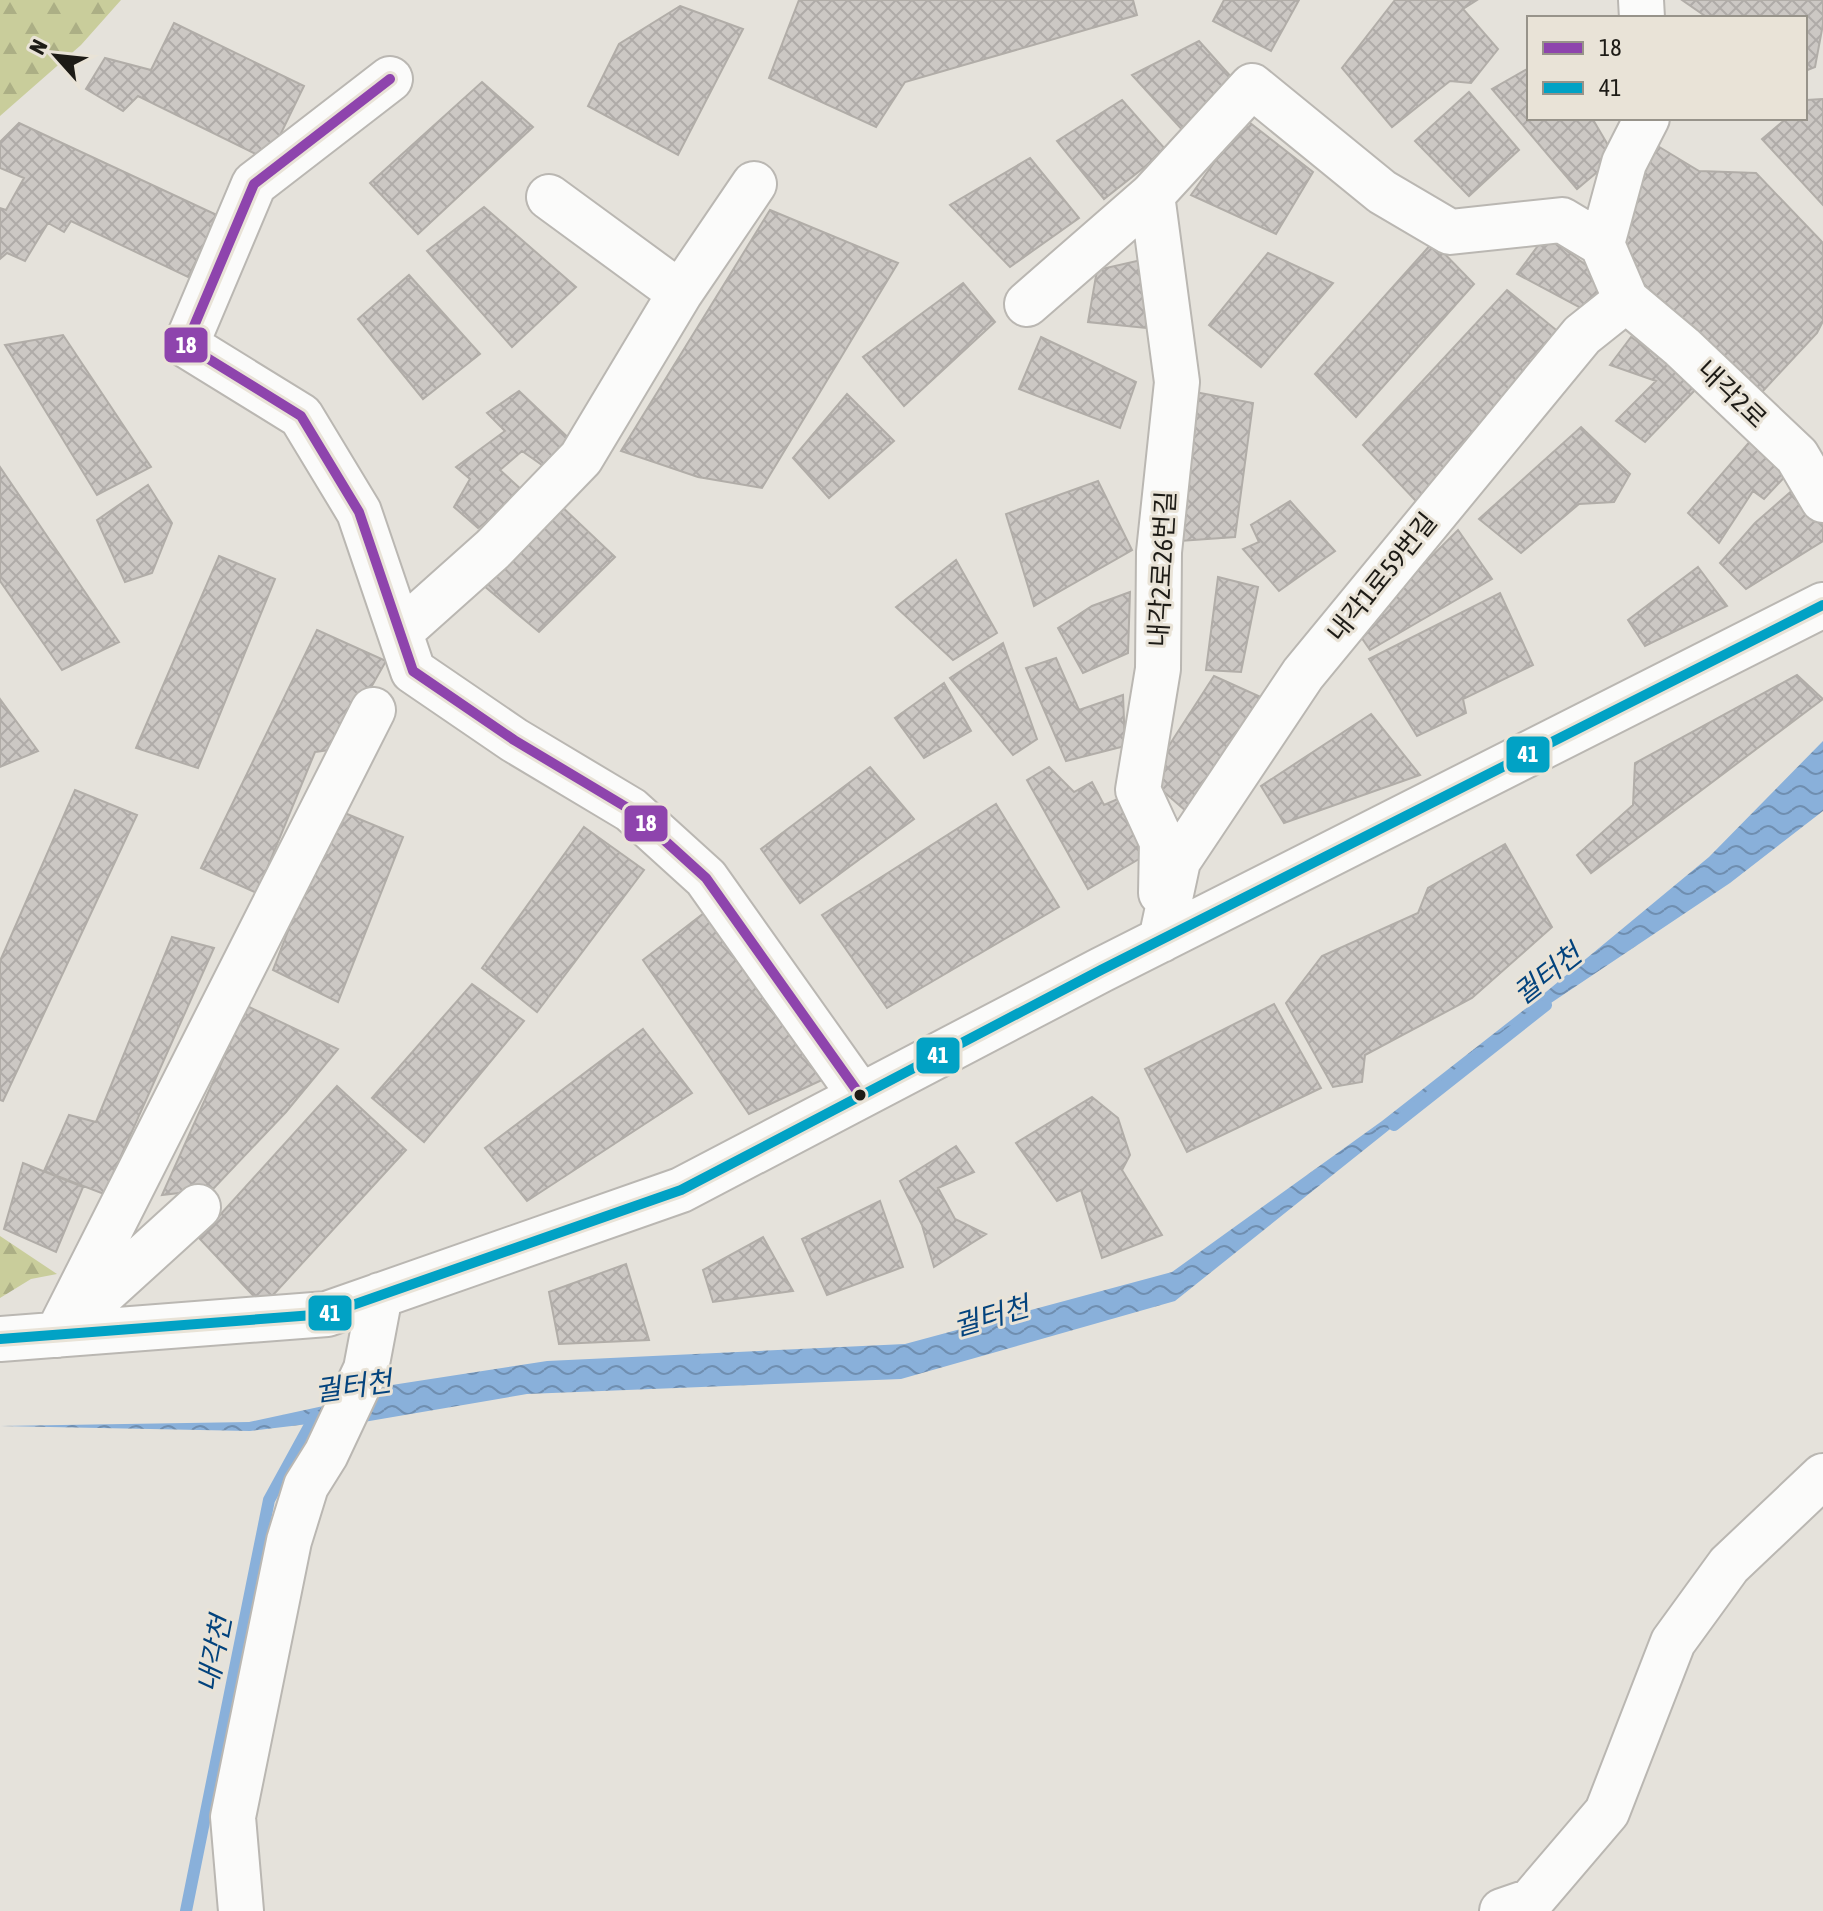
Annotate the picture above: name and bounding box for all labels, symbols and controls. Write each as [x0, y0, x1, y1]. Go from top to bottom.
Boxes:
north arrow [16, 16, 96, 96]
legend [1527, 16, 1807, 120]
text: 18 [1599, 34, 1622, 61]
text: N [24, 35, 53, 59]
text: 41 [1599, 74, 1622, 101]
line badge: 18 [163, 326, 209, 364]
text: 18 [176, 332, 196, 358]
street label: 내각2로 [1691, 354, 1773, 434]
street label: 내각2로26번길 [1143, 490, 1181, 648]
street label: 내각1로59번길 [1321, 507, 1443, 647]
line badge: 41 [1505, 735, 1551, 774]
text: 41 [1517, 741, 1538, 767]
line badge: 18 [623, 804, 669, 843]
text: 18 [636, 810, 656, 836]
water label: 궐터천 [1507, 936, 1590, 1010]
line badge: 41 [915, 1036, 961, 1075]
text: 41 [927, 1042, 948, 1068]
unlabelled marker [852, 1087, 868, 1103]
water label: 궐터천 [949, 1289, 1036, 1342]
line badge: 41 [307, 1294, 353, 1332]
text: 41 [319, 1300, 340, 1326]
water label: 궐터천 [313, 1364, 397, 1407]
water label: 내각천 [191, 1610, 238, 1695]

